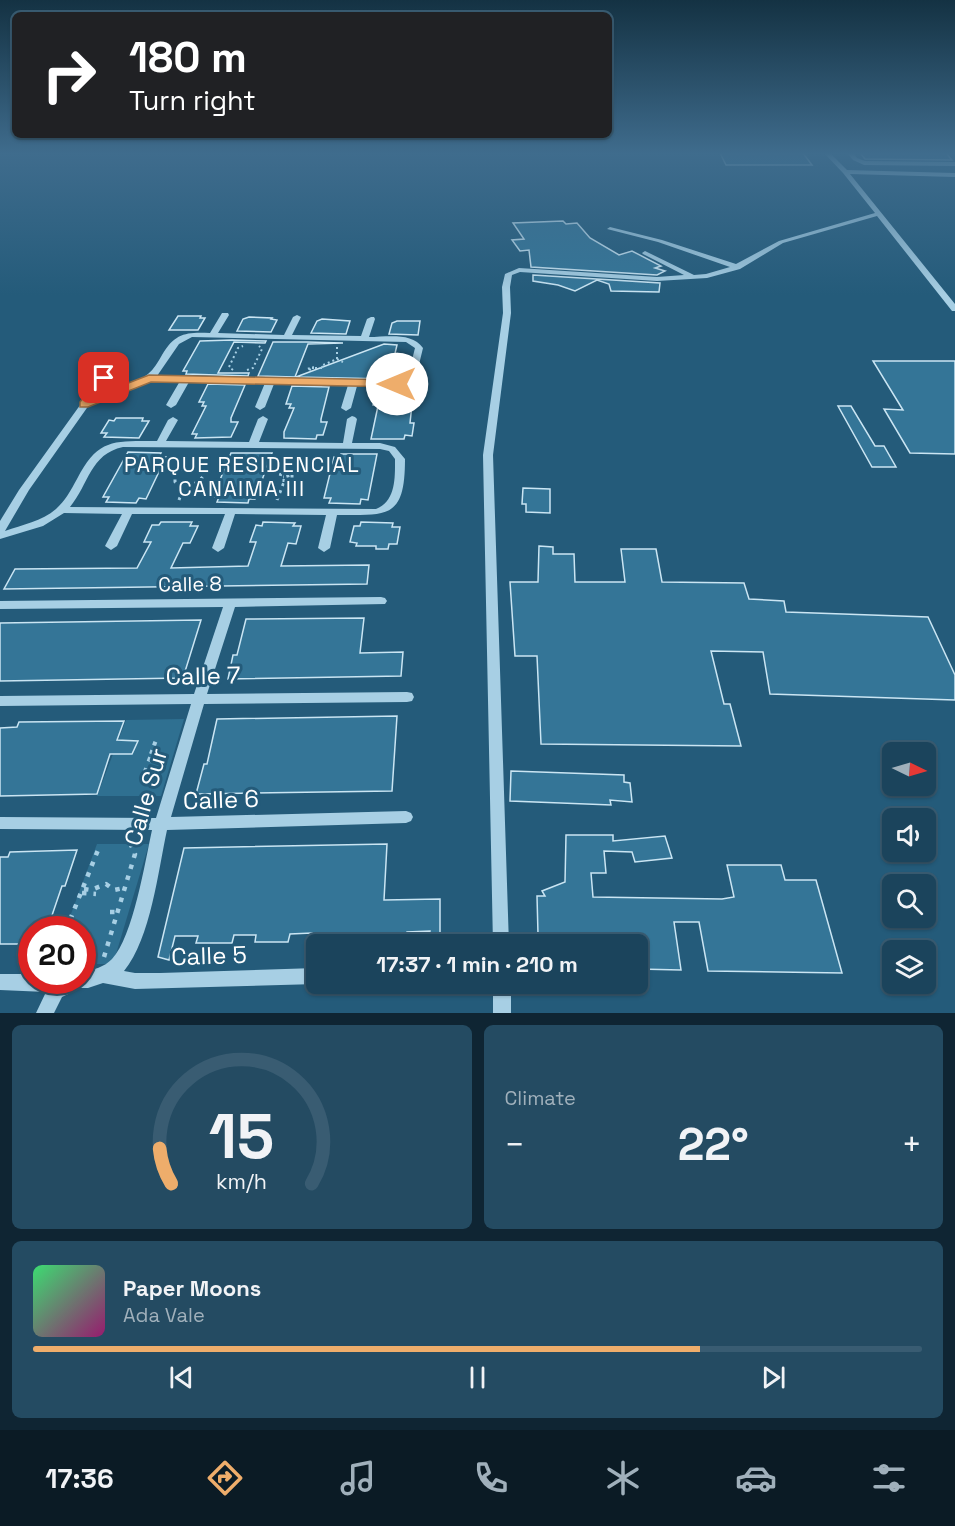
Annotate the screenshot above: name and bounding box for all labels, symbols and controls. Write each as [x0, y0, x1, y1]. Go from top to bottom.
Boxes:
text: 180 m [129, 31, 247, 84]
icon: right [30, 36, 108, 114]
text: Turn right [129, 83, 256, 118]
pin [78, 352, 129, 403]
position arrow [365, 352, 429, 416]
icon: arrive [87, 361, 120, 394]
district label: PARQUE RESIDENCIAL CANAIMA III [124, 451, 360, 502]
street label: Calle 8 [158, 570, 222, 598]
street label: Calle 7 [165, 659, 241, 692]
north arrow [882, 742, 936, 796]
map controls [882, 742, 936, 994]
street label: Calle Sur [117, 745, 174, 849]
street label: Calle 6 [182, 783, 260, 816]
button: sound [882, 808, 936, 862]
button: search [882, 874, 936, 928]
speed limit sign: 20 [18, 916, 96, 994]
street label: Calle 5 [171, 939, 247, 972]
button: layers [882, 940, 936, 994]
text: 17:37 · 1 min · 210 m [376, 950, 578, 978]
text: Climate [505, 1085, 576, 1111]
text: 15 [209, 1097, 275, 1176]
text: 22° [678, 1116, 749, 1173]
text: − [505, 1124, 525, 1166]
text: + [902, 1124, 922, 1166]
text: km/h [216, 1168, 267, 1195]
text: Paper Moons [123, 1274, 261, 1302]
text: Ada Vale [123, 1302, 205, 1328]
icon: previous [165, 1361, 198, 1394]
icon: pause [461, 1361, 494, 1394]
icon: next [757, 1361, 790, 1394]
icon: directions [204, 1457, 246, 1499]
icon: music [337, 1457, 379, 1499]
icon: phone [470, 1457, 512, 1499]
icon: climate [602, 1457, 644, 1499]
icon: car [735, 1457, 777, 1499]
icon: filters [868, 1457, 910, 1499]
text: 17:36 [45, 1461, 114, 1496]

